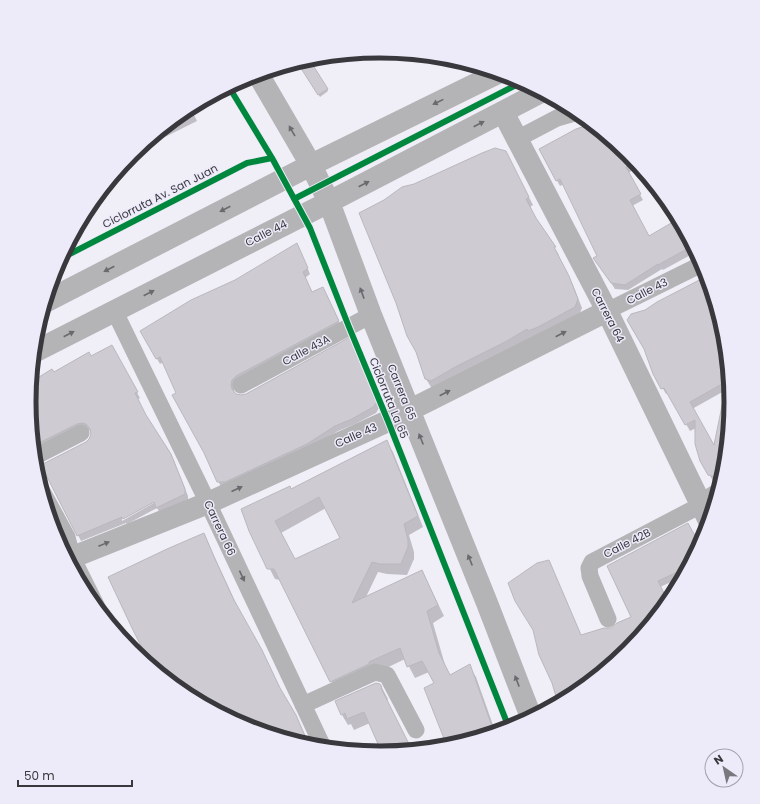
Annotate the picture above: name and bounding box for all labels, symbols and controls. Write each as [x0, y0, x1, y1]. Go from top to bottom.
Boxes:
one-way arrow [432, 99, 444, 105]
one-way arrow [473, 120, 485, 127]
one-way arrow [288, 125, 295, 137]
street label: Ciclorruta Av. San Juan [100, 160, 220, 232]
one-way arrow [358, 180, 370, 187]
one-way arrow [219, 206, 231, 213]
street label: Calle 44 [242, 216, 290, 250]
one-way arrow [104, 266, 115, 272]
street label: Calle 43 [624, 274, 670, 308]
street label: Carrera 64 [587, 285, 629, 345]
one-way arrow [359, 286, 365, 298]
one-way arrow [143, 289, 155, 296]
street label: Calle 43A [279, 330, 333, 369]
one-way arrow [63, 331, 74, 337]
one-way arrow [555, 331, 566, 337]
street label: Ciclorruta La 65 [365, 355, 413, 441]
street label: Carrera 65 [383, 361, 421, 423]
one-way arrow [439, 389, 450, 396]
street label: Calle 43 [332, 419, 380, 451]
one-way arrow [418, 433, 424, 445]
one-way arrow [231, 486, 243, 493]
street label: Carrera 66 [200, 498, 240, 558]
street label: Calle 42B [601, 524, 654, 562]
one-way arrow [98, 541, 110, 547]
one-way arrow [466, 553, 472, 565]
one-way arrow [239, 570, 245, 582]
one-way arrow [514, 674, 520, 686]
north arrow [704, 748, 744, 788]
text: N [711, 751, 726, 769]
scale bar [18, 762, 132, 788]
text: 50 m [24, 767, 55, 784]

